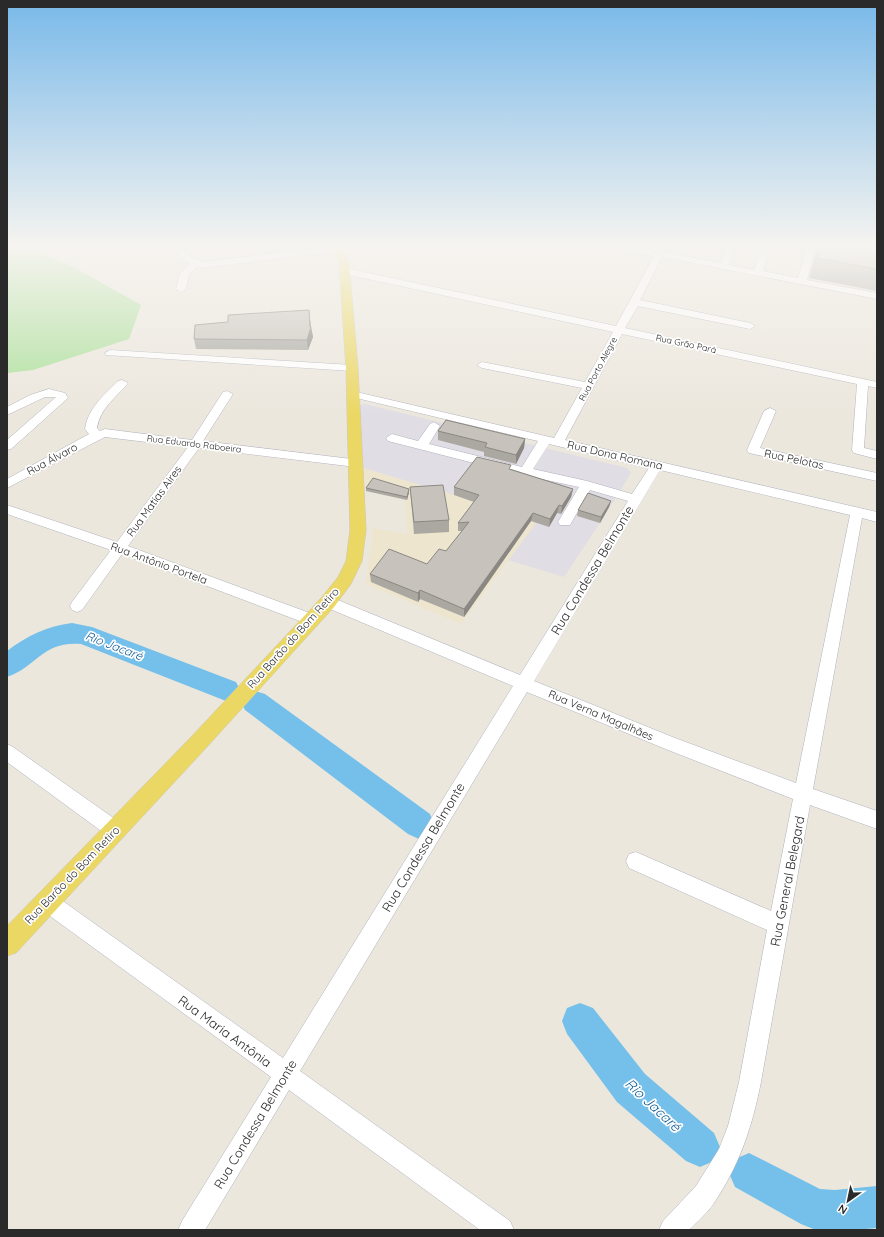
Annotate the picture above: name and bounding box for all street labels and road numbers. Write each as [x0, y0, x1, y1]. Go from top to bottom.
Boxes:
street label: Rua Grão Pará [655, 332, 717, 355]
street label: Rua Porto Alegre [576, 335, 619, 403]
street label: Rua Eduardo Raboeira [146, 432, 242, 455]
street label: Rua Dona Romana [566, 437, 664, 473]
street label: Rua Álvaro [24, 440, 80, 478]
street label: Rua Pelotas [763, 446, 825, 472]
street label: Rua Matias Aires [123, 463, 185, 539]
street label: Rua Condessa Belmonte [547, 502, 637, 638]
street label: Rua Antônio Portela [109, 539, 209, 587]
street label: Rua Barão do Bom Retiro [244, 584, 342, 691]
street label: Rua Verna Magalhães [546, 687, 656, 743]
street label: Rua Condessa Belmonte [378, 779, 468, 915]
street label: Rua General Belegard [767, 815, 807, 947]
street label: Rua Barão do Bom Retiro [22, 823, 123, 927]
street label: Rua Maria Antônia [175, 992, 275, 1070]
street label: Rua Condessa Belmonte [210, 1056, 300, 1192]

